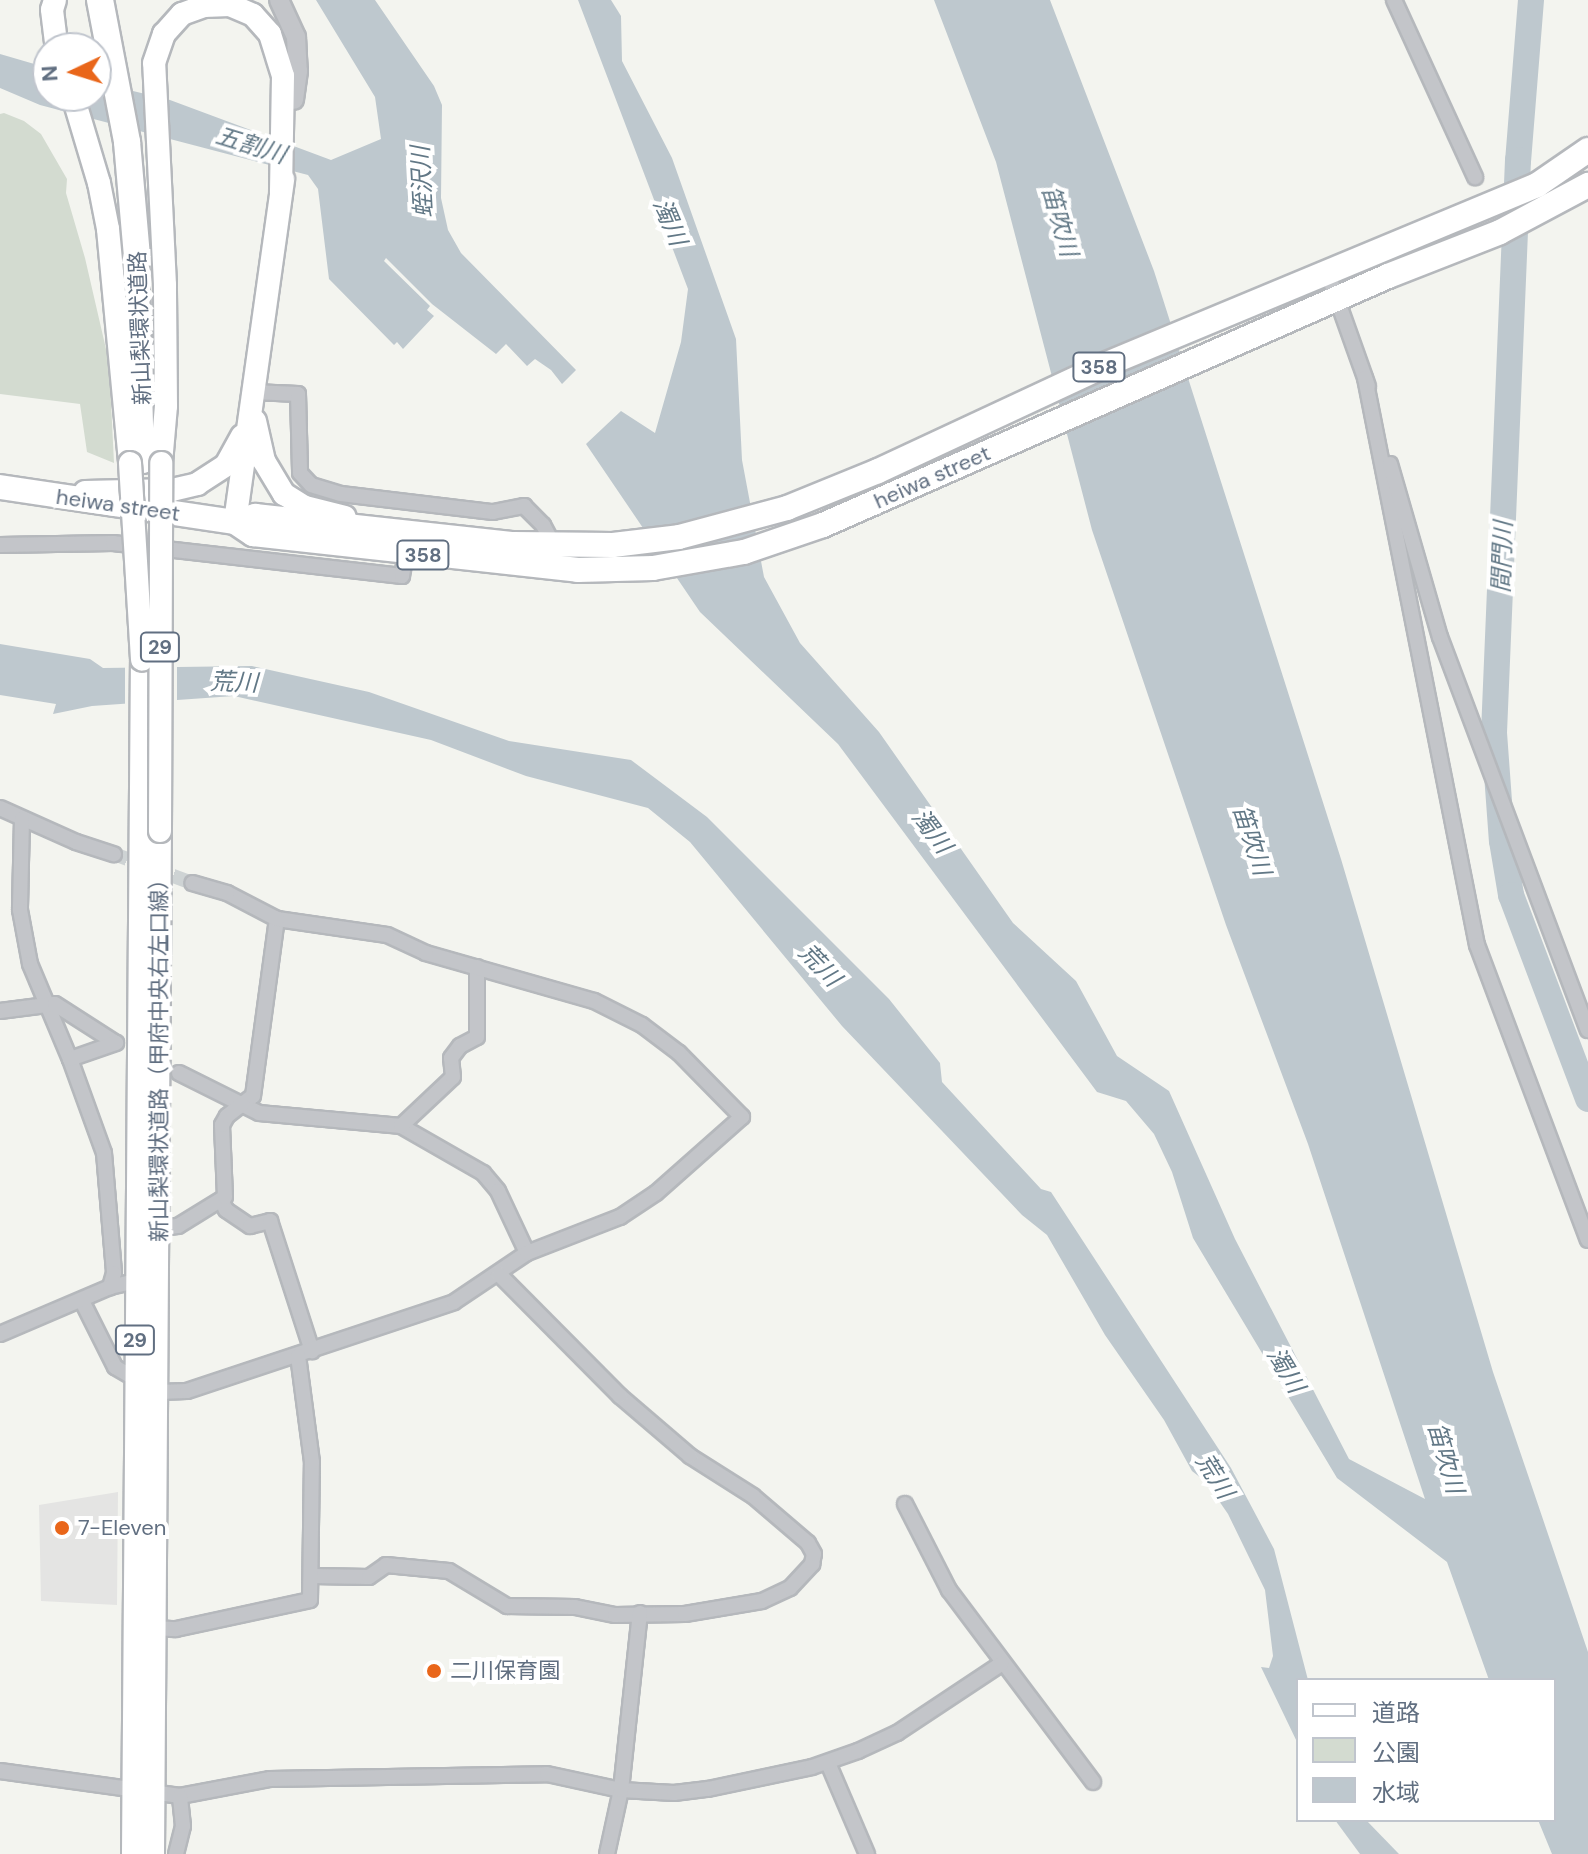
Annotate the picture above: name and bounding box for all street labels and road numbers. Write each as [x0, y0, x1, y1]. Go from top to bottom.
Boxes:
street label: 新山梨環状道路 [124, 251, 156, 405]
road number: 358 [1071, 351, 1127, 383]
street label: heiwa street [870, 440, 994, 514]
street label: heiwa street [54, 483, 182, 527]
road number: 358 [395, 539, 451, 571]
road number: 29 [138, 631, 182, 663]
street label: 新山梨環状道路（甲府中央右左口線） [146, 868, 172, 1242]
road number: 29 [113, 1324, 157, 1356]

